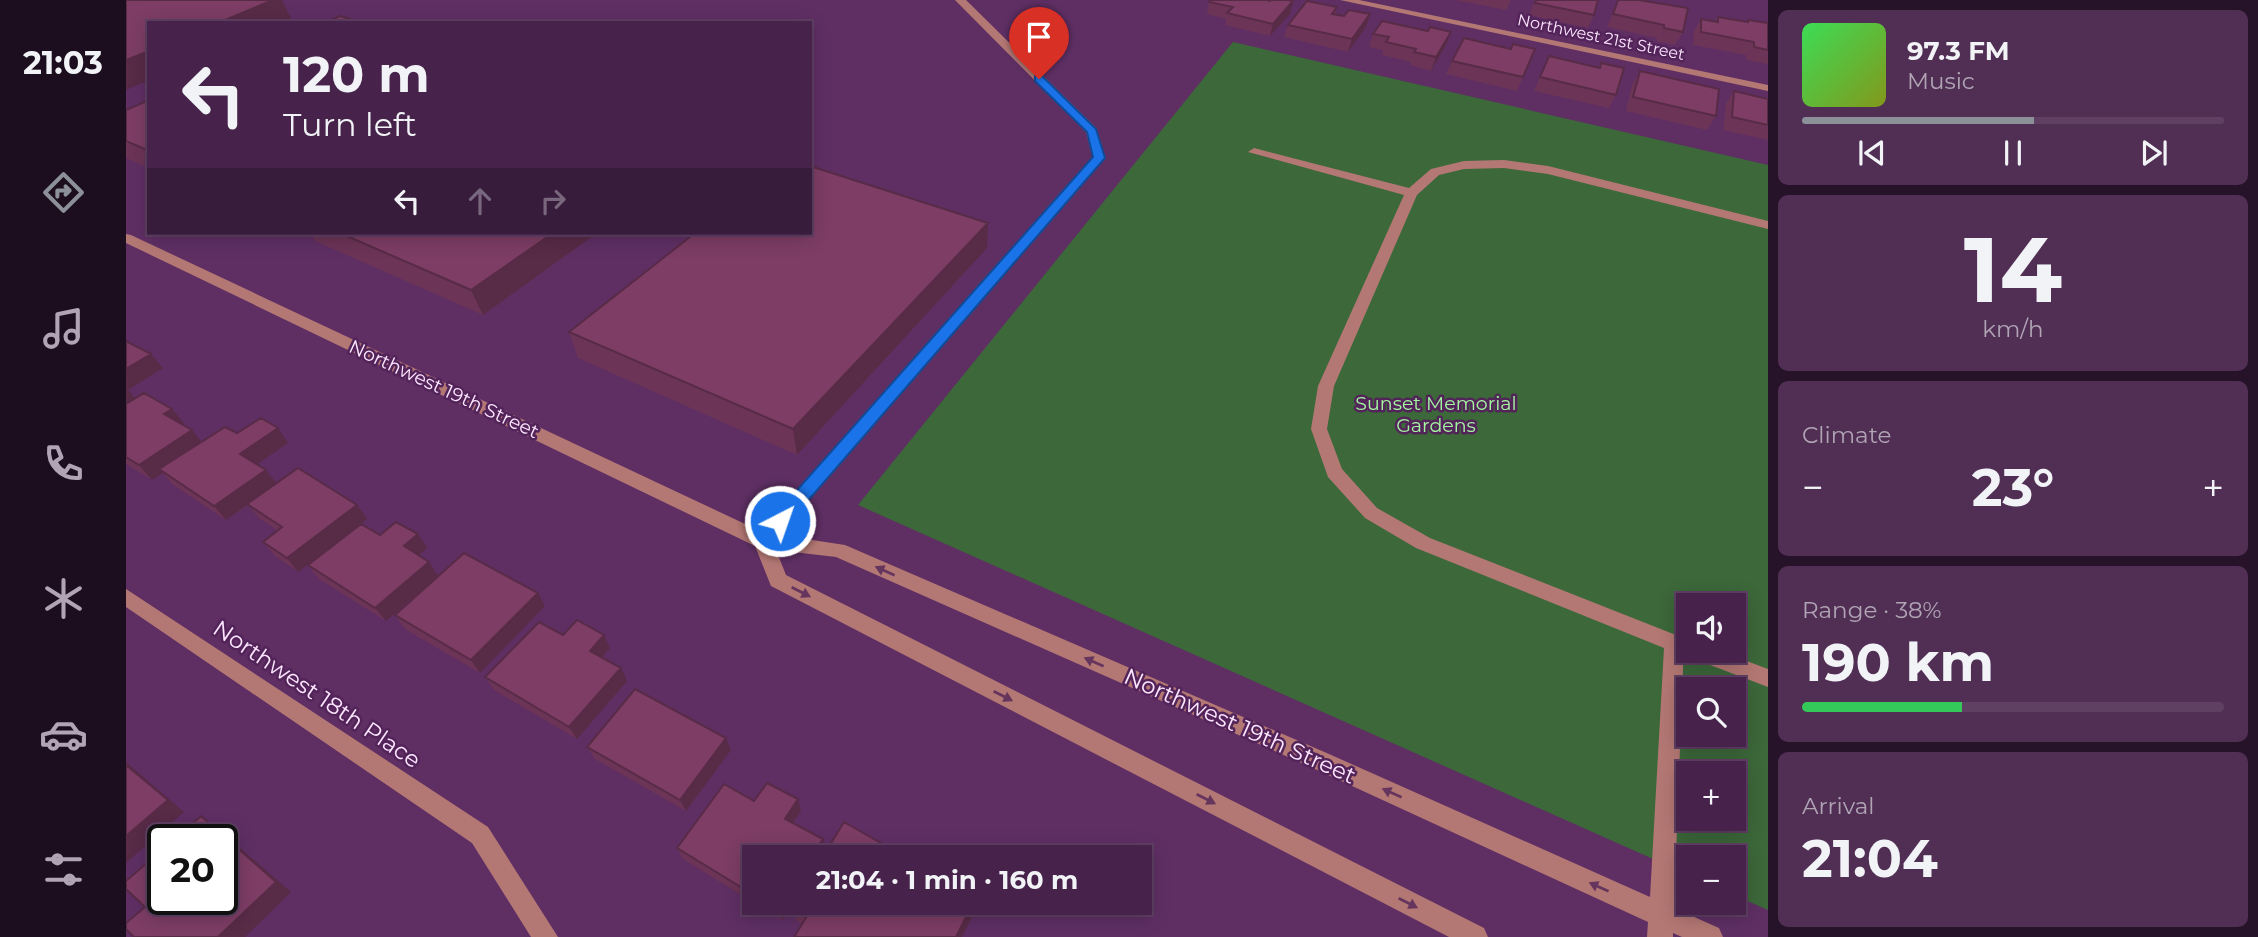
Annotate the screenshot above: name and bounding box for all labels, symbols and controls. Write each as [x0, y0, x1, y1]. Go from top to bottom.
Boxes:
pin [1009, 7, 1069, 79]
street label: Northwest 21st Street [1516, 10, 1687, 64]
icon: arrive [1020, 18, 1058, 56]
text: 97.3 FM [1907, 35, 2010, 67]
text: 21:03 [23, 43, 103, 82]
text: 120 m [283, 45, 430, 104]
icon: left [168, 49, 259, 140]
text: Music [1907, 67, 1975, 95]
text: Turn left [283, 105, 417, 144]
icon: previous [1853, 134, 1891, 172]
icon: pause [1994, 134, 2032, 172]
icon: next [2135, 134, 2173, 172]
icon: directions [39, 168, 88, 217]
icon: left [388, 182, 426, 220]
icon: ahead [461, 182, 499, 220]
icon: right [534, 182, 572, 220]
text: 14 [1964, 214, 2062, 325]
icon: music [39, 304, 88, 353]
text: km/h [1982, 315, 2044, 343]
street label: Northwest 19th Street [345, 335, 543, 443]
park label: Sunset Memorial Gardens [1355, 392, 1517, 437]
text: Climate [1802, 421, 1891, 449]
icon: phone [39, 439, 88, 488]
text: 23° [1972, 456, 2054, 519]
text: − [1802, 464, 1824, 511]
text: + [2202, 464, 2224, 511]
position arrow [743, 484, 817, 558]
one-way arrow [875, 565, 896, 576]
icon: climate [39, 574, 88, 623]
one-way arrow [791, 587, 811, 598]
map controls [1676, 593, 1746, 915]
button: sound [1676, 593, 1746, 663]
text: Range · 38% [1802, 596, 1942, 624]
street label: Northwest 18th Place [208, 614, 426, 774]
text: 190 km [1802, 631, 1994, 694]
one-way arrow [1084, 656, 1104, 668]
street label: Northwest 19th Street [1120, 662, 1360, 790]
button: search [1676, 677, 1746, 747]
one-way arrow [993, 690, 1013, 701]
icon: car [39, 710, 88, 759]
button: + [1676, 761, 1746, 831]
one-way arrow [1382, 787, 1402, 799]
text: Arrival [1802, 792, 1875, 820]
one-way arrow [1196, 794, 1216, 805]
speed limit sign: 20 [147, 824, 238, 915]
text: 21:04 [1802, 827, 1938, 890]
icon: filters [39, 845, 88, 894]
button: − [1676, 845, 1746, 915]
text: 21:04 · 1 min · 160 m [816, 864, 1078, 896]
one-way arrow [1589, 881, 1609, 893]
one-way arrow [1398, 898, 1418, 909]

